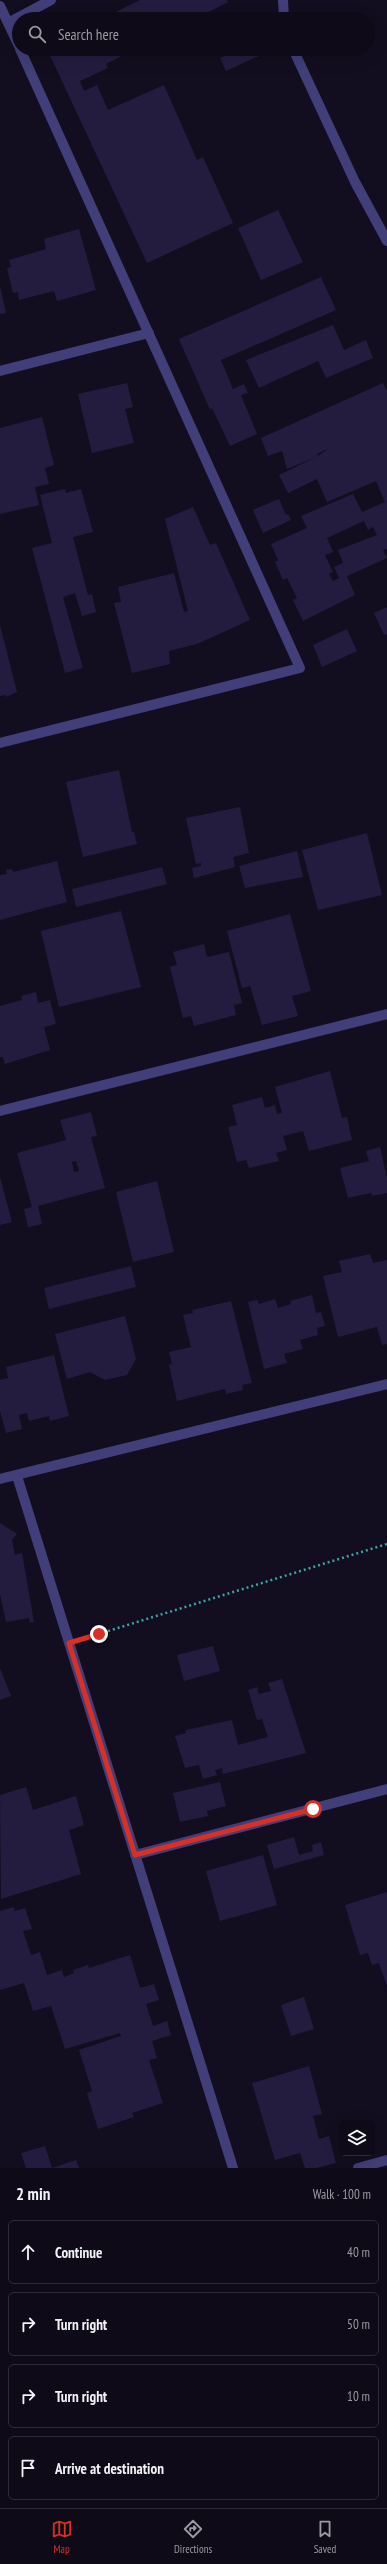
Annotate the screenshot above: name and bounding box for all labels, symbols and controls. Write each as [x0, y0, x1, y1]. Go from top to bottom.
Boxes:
search box [12, 12, 375, 56]
icon: search [26, 23, 48, 45]
text: Search here [58, 25, 119, 44]
route end [90, 1625, 108, 1643]
route start [304, 1800, 322, 1818]
map controls [339, 2120, 375, 2156]
button: layers [339, 2120, 375, 2156]
text: 2 min [16, 2183, 50, 2205]
text: Walk · 100 m [313, 2186, 371, 2203]
icon: ahead [17, 2241, 39, 2263]
text: Continue [55, 2243, 102, 2262]
text: 40 m [347, 2244, 370, 2261]
icon: right [17, 2313, 39, 2335]
text: Turn right [55, 2315, 107, 2334]
text: 50 m [347, 2316, 370, 2333]
icon: right [17, 2385, 39, 2407]
text: Turn right [55, 2387, 107, 2406]
text: 10 m [347, 2388, 370, 2405]
icon: arrive [17, 2457, 39, 2479]
text: Arrive at destination [55, 2459, 164, 2478]
tab: Map [51, 2518, 73, 2556]
tab: Directions [174, 2518, 212, 2556]
tab: Saved [314, 2518, 336, 2556]

